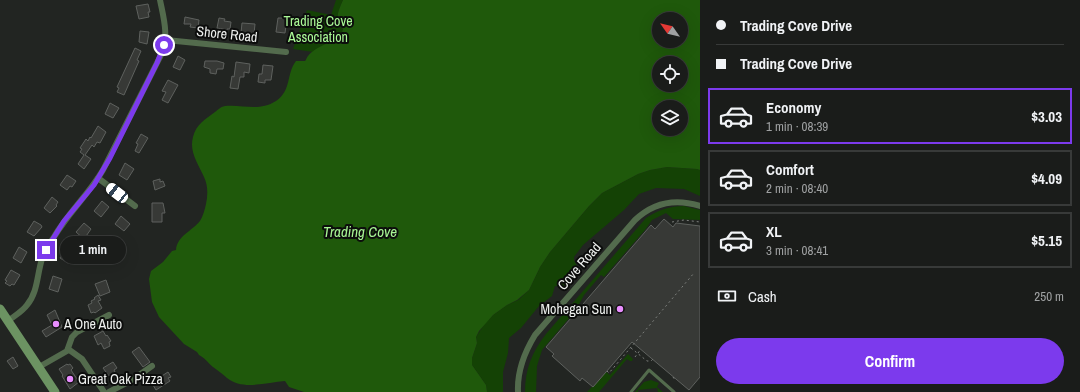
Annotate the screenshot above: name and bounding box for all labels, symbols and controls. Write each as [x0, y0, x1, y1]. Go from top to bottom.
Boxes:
park label: Trading Cove Association [283, 12, 353, 46]
north arrow [652, 12, 688, 48]
map controls [652, 12, 688, 136]
text: Trading Cove Drive [740, 15, 852, 36]
street label: Shore Road [196, 22, 258, 46]
route start [155, 36, 173, 54]
text: Trading Cove Drive [740, 53, 852, 74]
button: locate [652, 56, 688, 92]
text: Economy [766, 97, 821, 118]
icon: car [718, 98, 754, 134]
button: layers [652, 100, 688, 136]
text: $3.03 [1031, 106, 1062, 127]
text: 1 min · 08:39 [766, 118, 828, 135]
text: Comfort [766, 159, 814, 180]
icon: car [718, 160, 754, 196]
text: $4.09 [1031, 168, 1062, 189]
text: 2 min · 08:40 [766, 180, 828, 197]
car [104, 181, 130, 205]
water label: Trading Cove [323, 221, 397, 242]
text: XL [766, 221, 782, 242]
icon: car [718, 222, 754, 258]
text: $5.15 [1031, 230, 1062, 251]
callout: 1 min [60, 236, 126, 264]
street label: Cove Road [553, 238, 605, 294]
route end [37, 241, 55, 259]
text: 1 min [79, 241, 107, 258]
text: 3 min · 08:41 [766, 242, 828, 259]
icon: cash [716, 285, 738, 307]
text: Cash [748, 286, 777, 307]
text: 250 m [1034, 288, 1064, 305]
place label: Mohegan Sun [541, 300, 612, 318]
marker: Mohegan Sun [615, 304, 625, 314]
place label: A One Auto [63, 315, 122, 333]
marker: A One Auto [51, 319, 61, 329]
button: Confirm [716, 338, 1064, 384]
place label: Great Oak Pizza [78, 370, 163, 388]
marker: Great Oak Pizza [65, 374, 75, 384]

